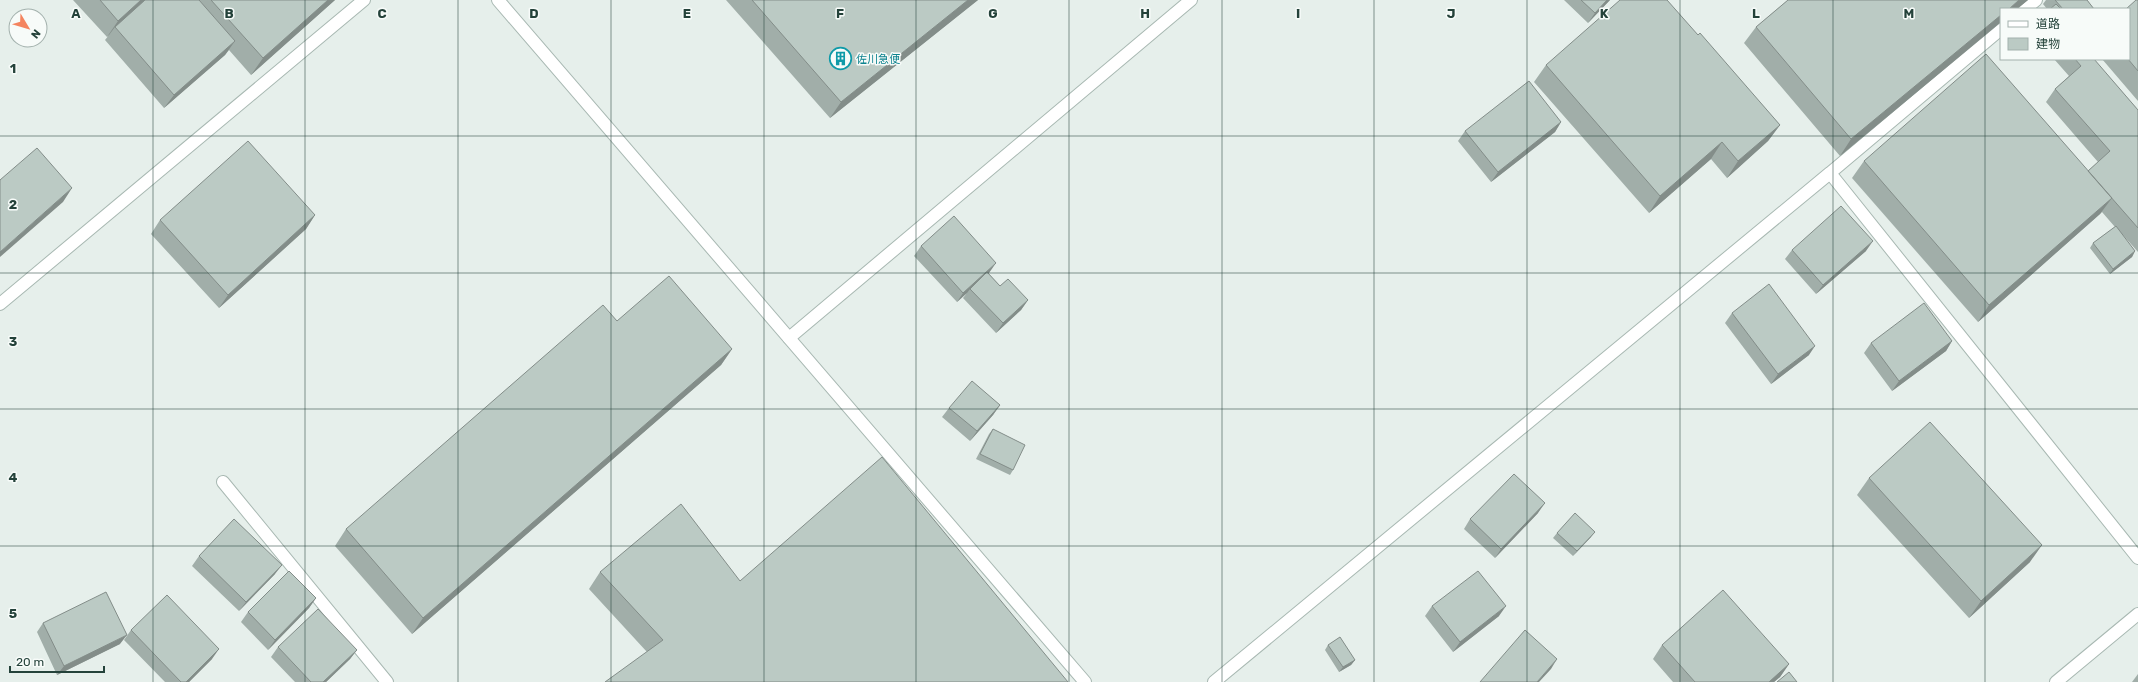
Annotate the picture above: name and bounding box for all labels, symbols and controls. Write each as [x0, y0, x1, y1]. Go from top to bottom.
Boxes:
text: A [71, 6, 81, 21]
text: B [224, 6, 234, 21]
text: C [377, 6, 387, 21]
text: D [529, 6, 539, 21]
text: E [683, 6, 691, 21]
text: F [836, 6, 844, 21]
text: G [988, 6, 998, 21]
text: H [1140, 6, 1150, 21]
text: I [1296, 6, 1300, 21]
text: J [1447, 6, 1455, 21]
text: K [1600, 6, 1609, 21]
text: L [1752, 6, 1760, 21]
text: M [1904, 6, 1914, 21]
north arrow [8, 8, 48, 48]
legend [2000, 8, 2130, 60]
text: 道路 [2036, 17, 2060, 31]
text: N [28, 27, 43, 41]
text: 建物 [2036, 37, 2060, 51]
building icon: 佐川急便 [828, 46, 854, 72]
place label: 佐川急便 [856, 53, 901, 66]
text: 1 [10, 61, 16, 76]
text: 2 [9, 197, 17, 212]
text: 3 [9, 334, 18, 349]
text: 4 [9, 470, 18, 485]
text: 5 [9, 606, 17, 621]
scale bar [10, 648, 104, 674]
text: 20 m [16, 655, 44, 669]

